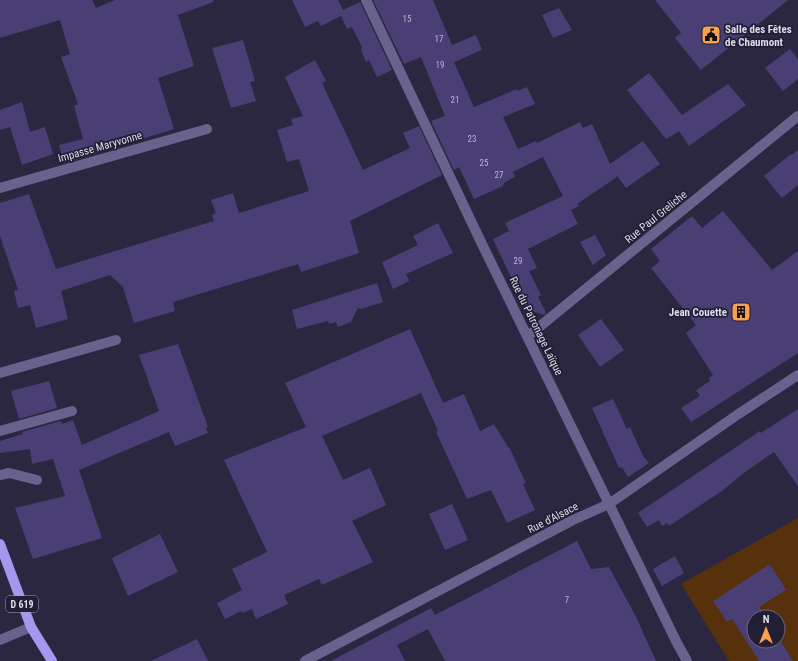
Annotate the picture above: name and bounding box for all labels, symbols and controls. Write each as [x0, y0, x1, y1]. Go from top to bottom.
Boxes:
house number: 15 [403, 14, 412, 24]
place label: Salle des Fêtes de Chaumont [725, 23, 792, 49]
public building icon: Salle des Fêtes de Chaumont [700, 24, 722, 46]
house number: 17 [435, 34, 444, 44]
house number: 19 [436, 60, 444, 70]
house number: 21 [451, 95, 459, 105]
street label: Impasse Maryvonne [56, 129, 144, 165]
house number: 23 [468, 134, 476, 144]
house number: 25 [480, 158, 489, 168]
house number: 27 [495, 170, 504, 180]
street label: Rue Paul Greliche [622, 188, 690, 246]
house number: 29 [514, 256, 522, 266]
street label: Rue du Patronage Laïque [506, 275, 566, 377]
building icon: Jean Couette [730, 301, 752, 323]
place label: Jean Couette [669, 306, 727, 319]
street label: Rue d'Alsace [526, 500, 580, 536]
house number: 7 [565, 595, 570, 605]
road number: D 619 [6, 596, 38, 612]
north arrow [746, 609, 786, 649]
text: N [763, 613, 770, 626]

